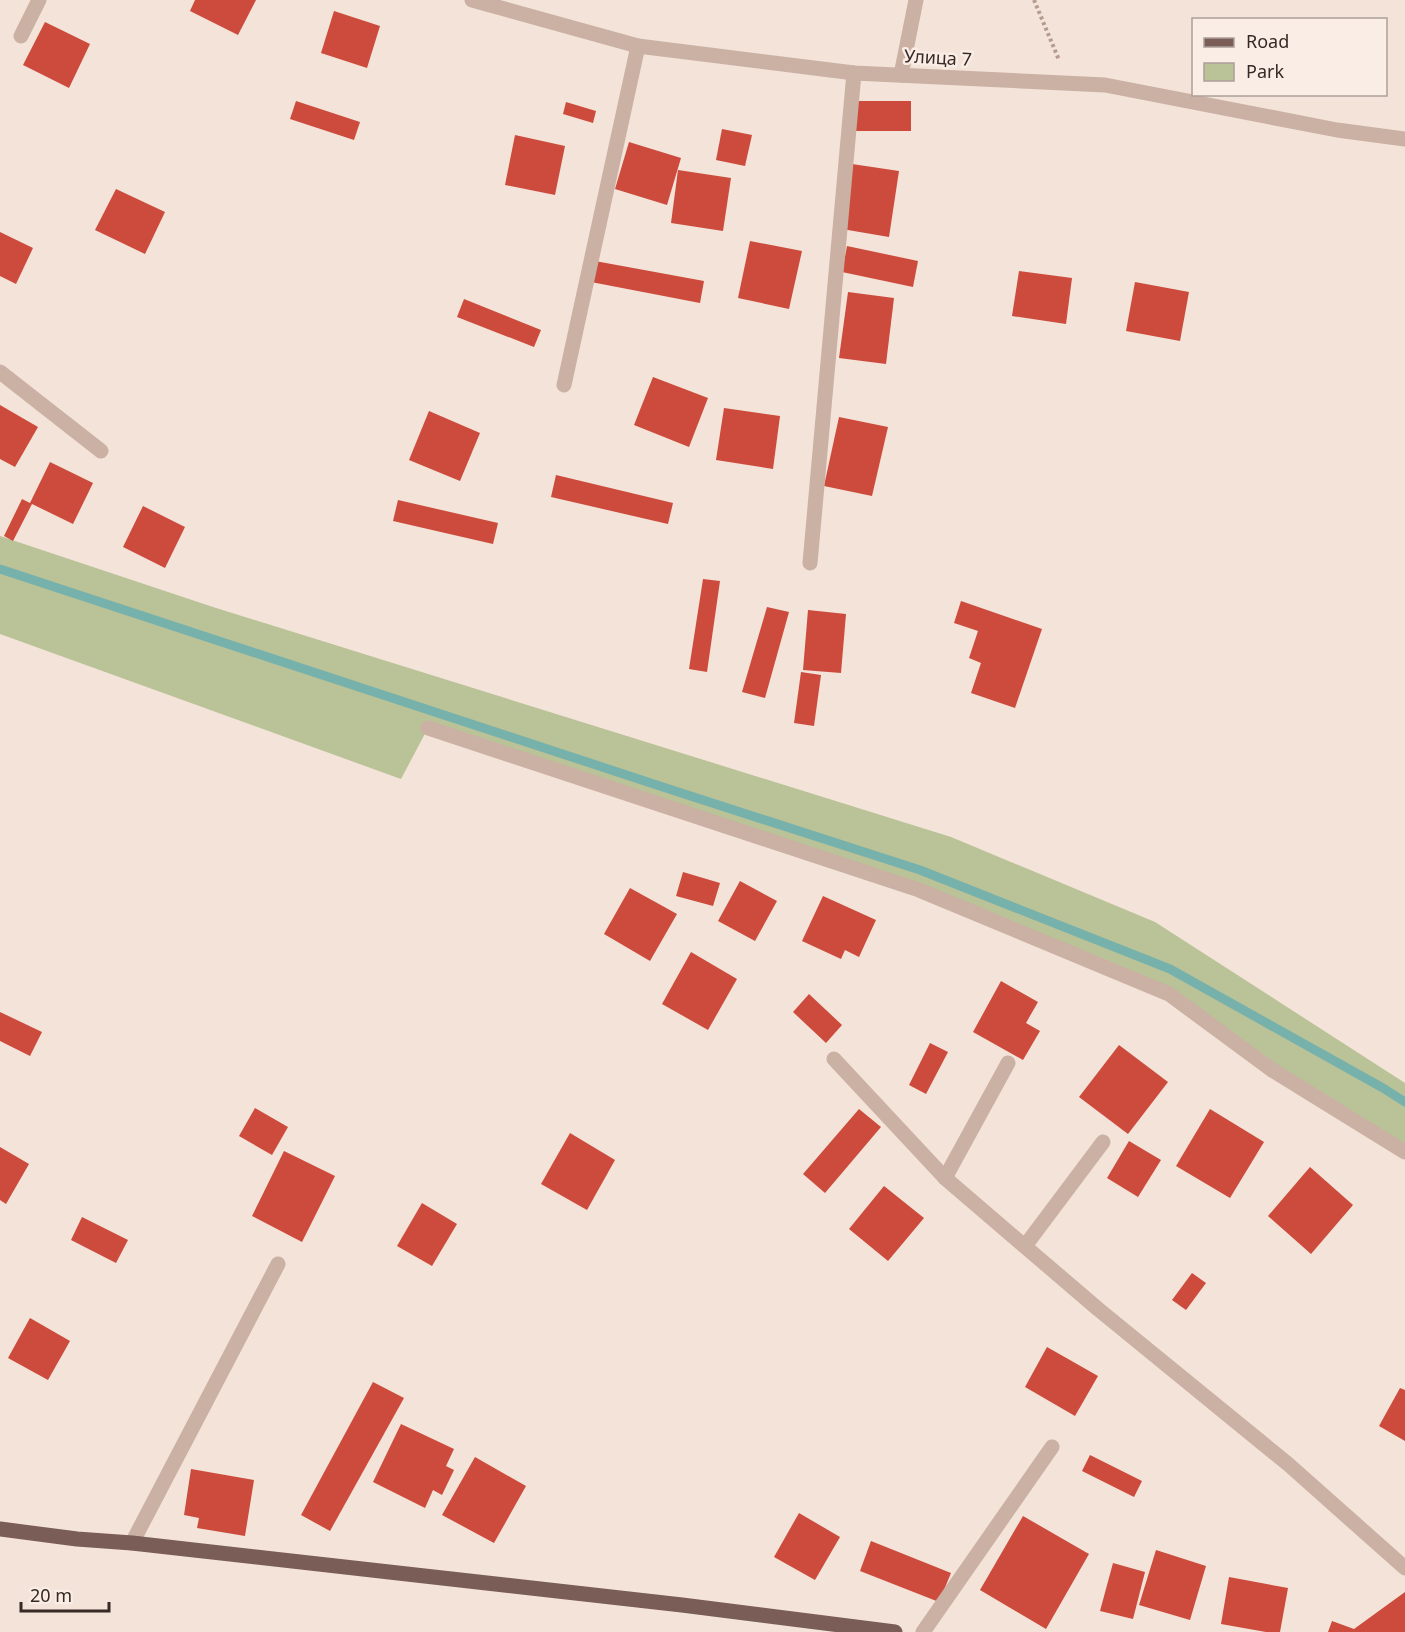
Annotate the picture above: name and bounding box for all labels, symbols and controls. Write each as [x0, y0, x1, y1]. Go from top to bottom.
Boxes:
legend [1192, 18, 1387, 96]
text: Road [1246, 29, 1289, 53]
street label: Улица 7 [903, 43, 973, 71]
text: Park [1246, 59, 1284, 83]
scale bar [21, 1575, 110, 1613]
text: 20 m [30, 1583, 72, 1607]

